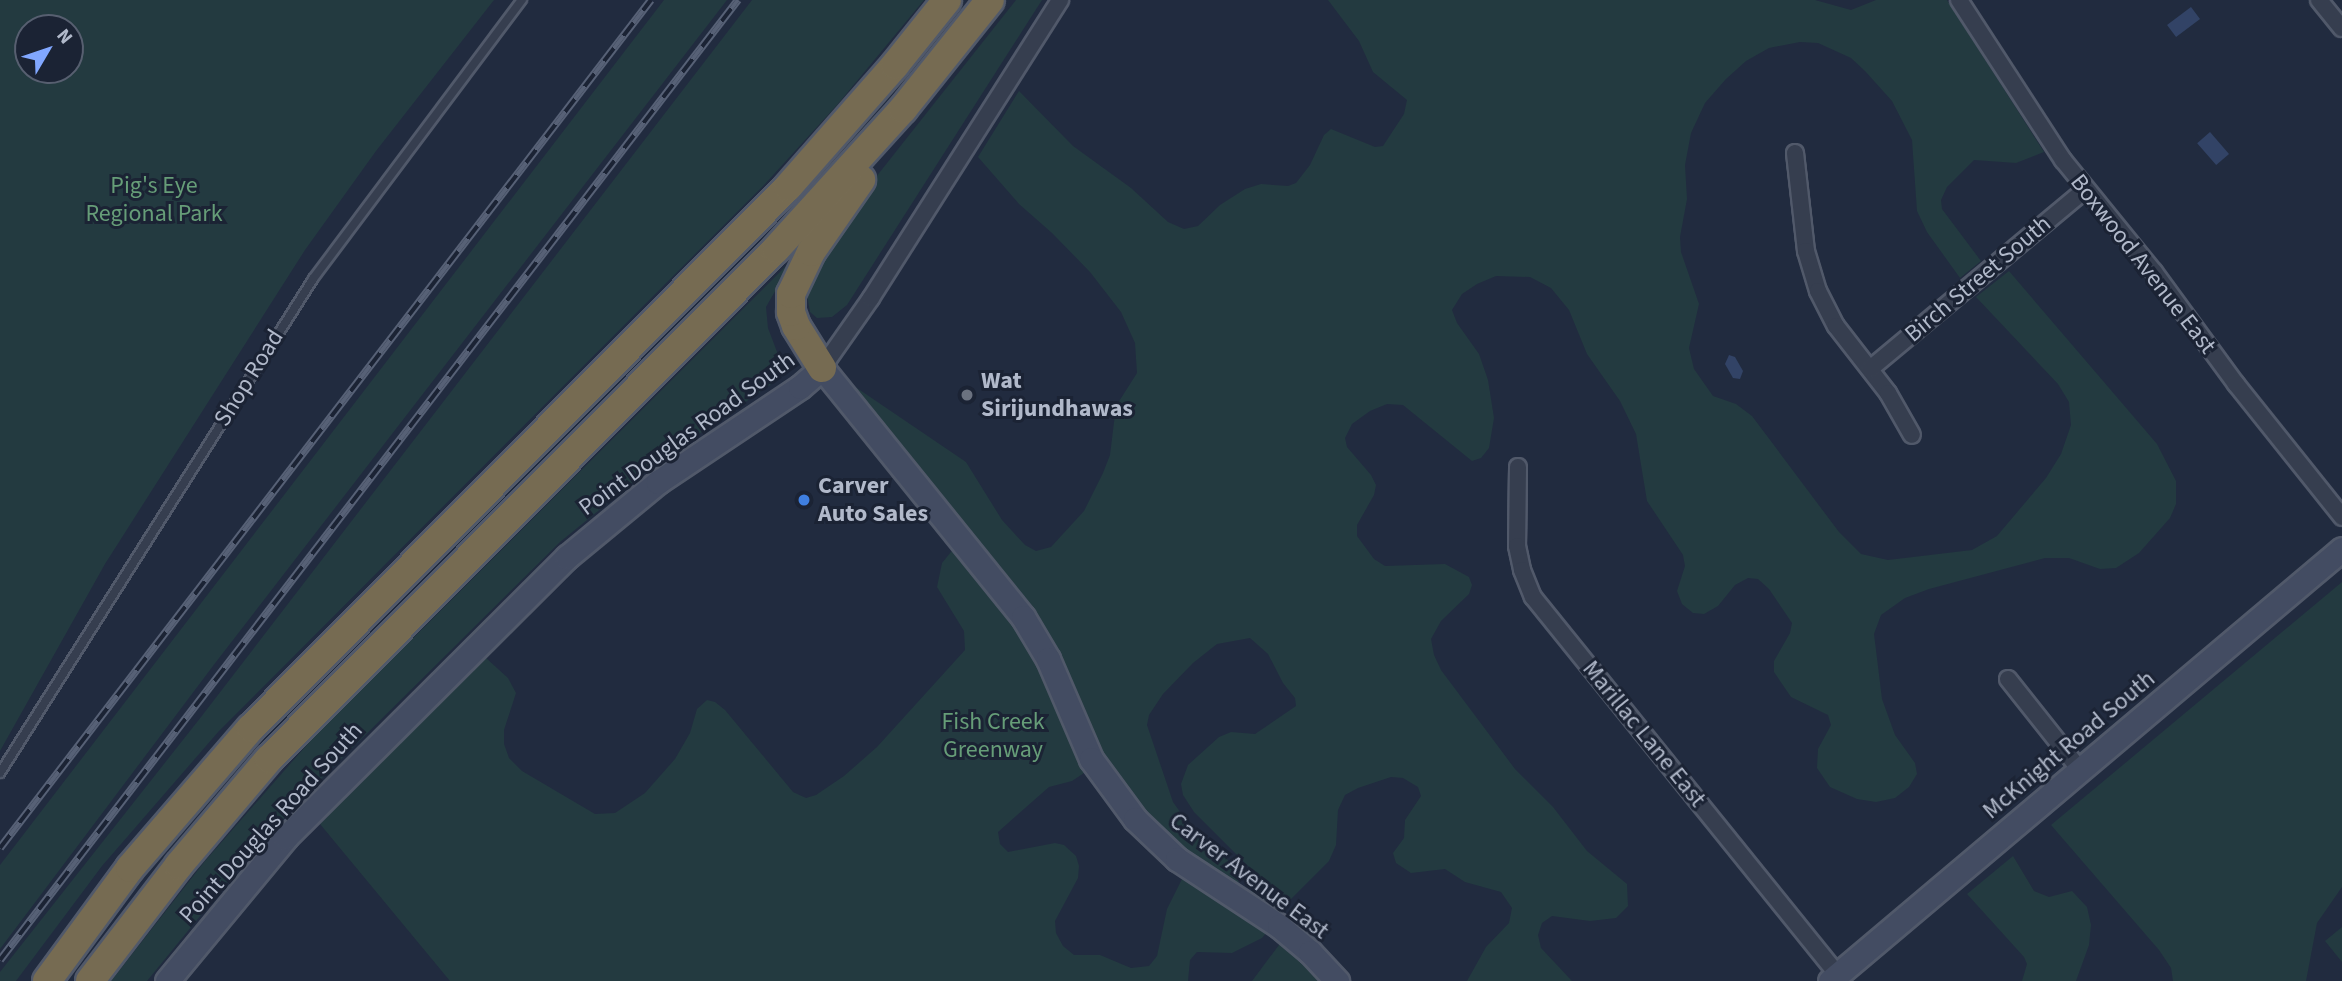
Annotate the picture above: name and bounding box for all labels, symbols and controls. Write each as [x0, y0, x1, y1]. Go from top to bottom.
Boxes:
north arrow [14, 14, 84, 84]
text: N [50, 23, 79, 50]
street label: Boxwood Avenue East [2064, 168, 2222, 360]
park label: Pig's Eye Regional Park [85, 172, 223, 228]
street label: Birch Street South [1899, 210, 2057, 348]
street label: Shop Road [208, 324, 290, 432]
street label: Point Douglas Road South [573, 346, 801, 522]
place label: Wat Sirijundhawas [981, 367, 1133, 423]
marker: Wat Sirijundhawas [959, 387, 975, 403]
place label: Carver Auto Sales [818, 472, 928, 528]
marker: Carver Auto Sales [796, 492, 812, 508]
street label: Marillac Lane East [1576, 655, 1712, 813]
street label: McKnight Road South [1977, 665, 2161, 825]
park label: Fish Creek Greenway [941, 708, 1045, 764]
street label: Point Douglas Road South [173, 717, 369, 929]
street label: Carver Avenue East [1164, 807, 1334, 945]

